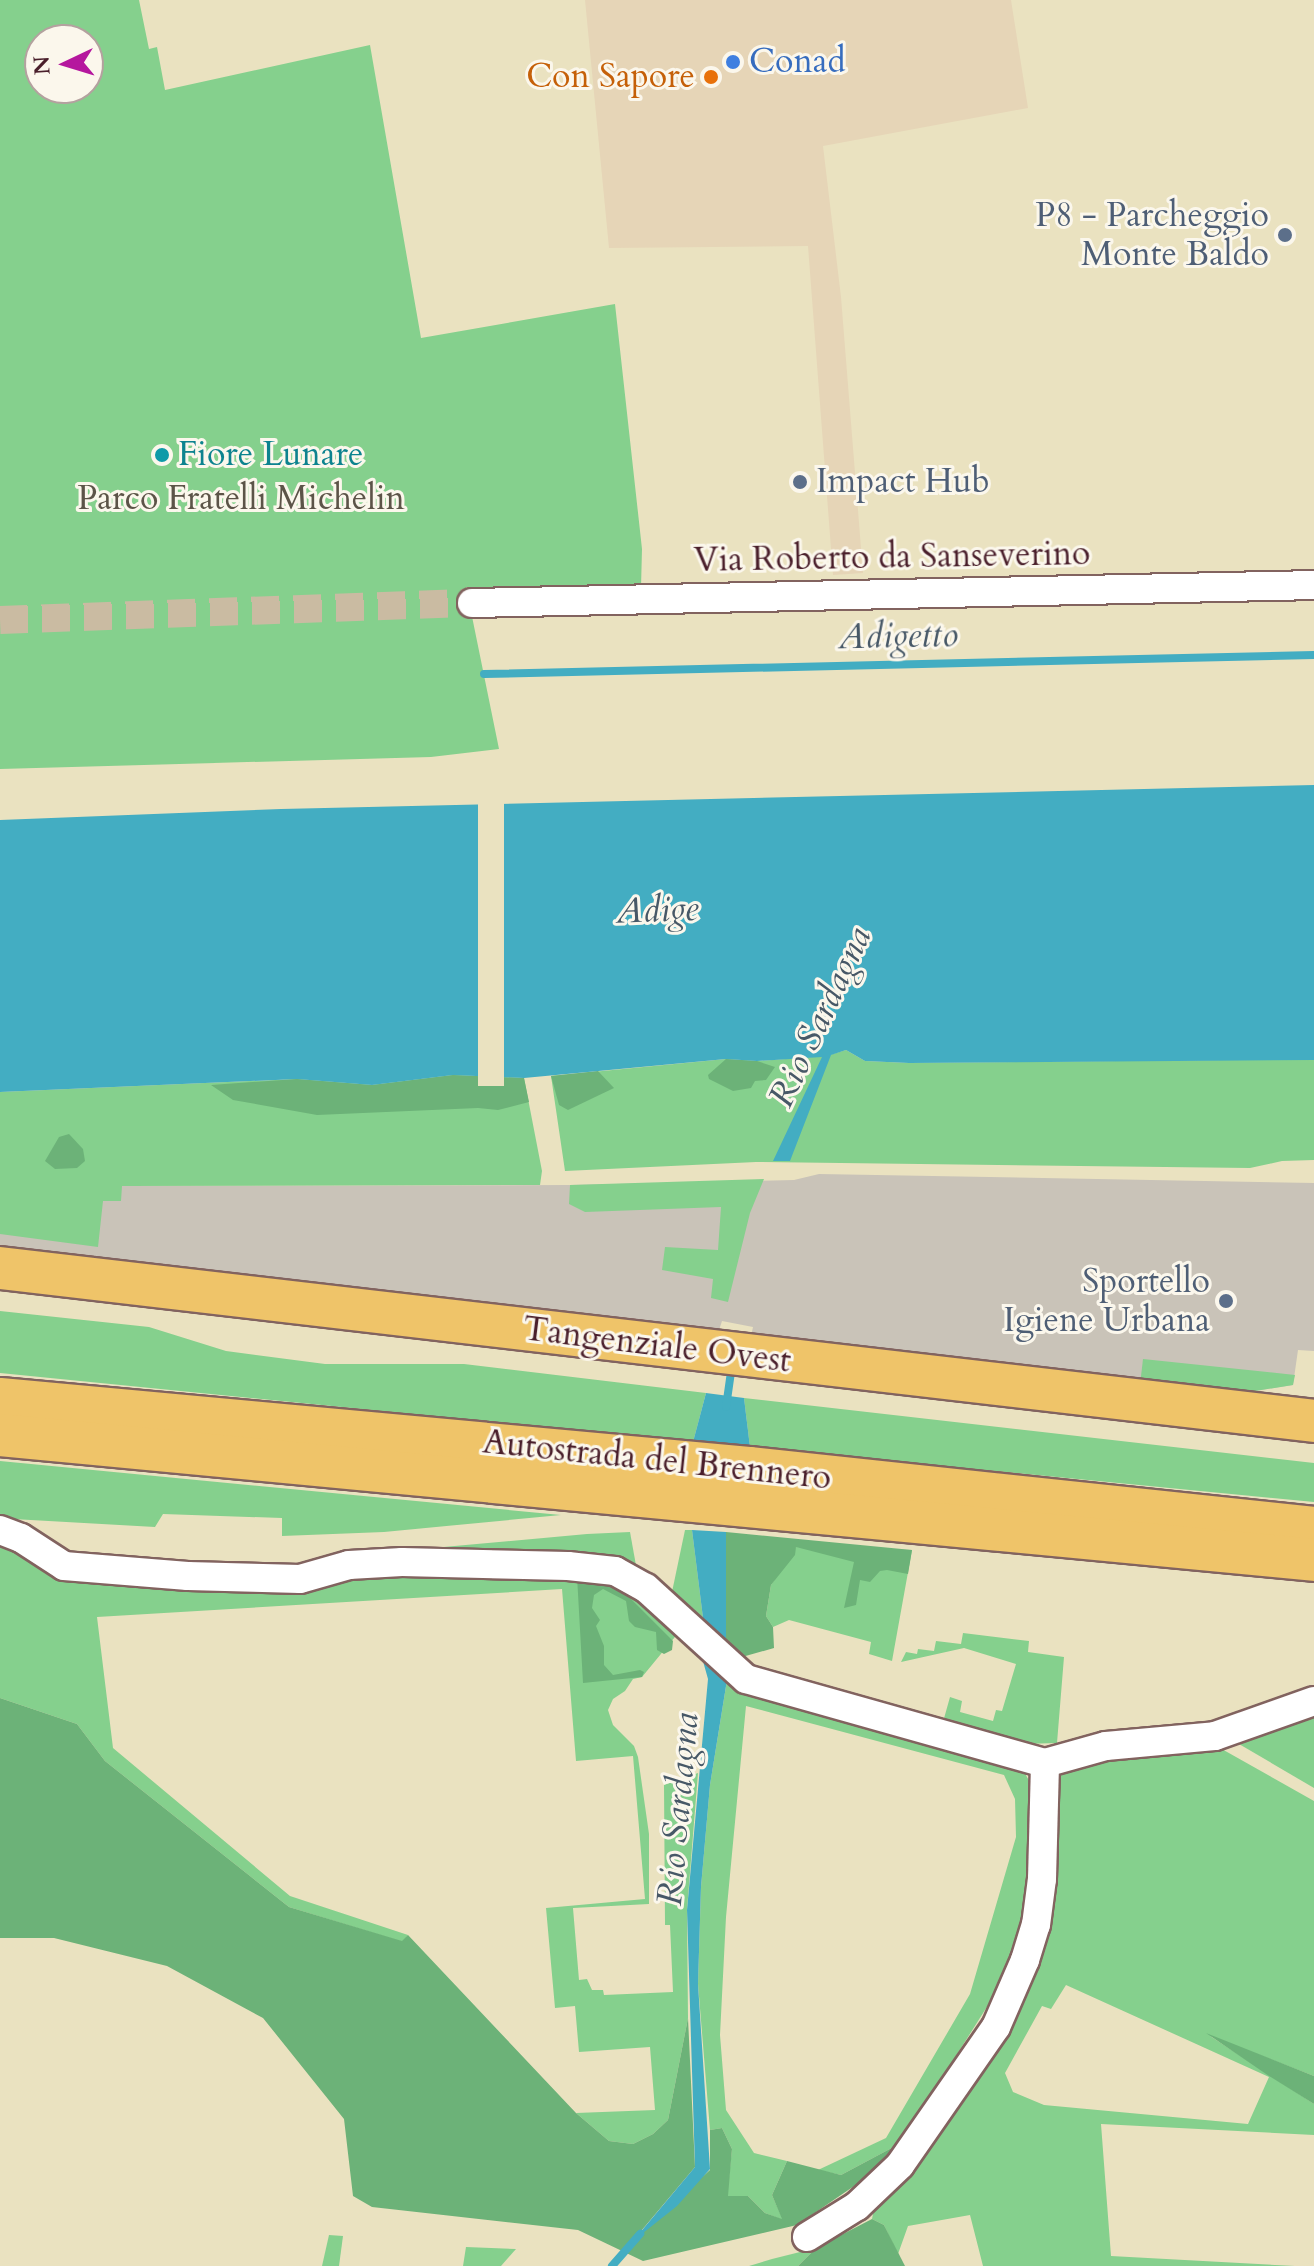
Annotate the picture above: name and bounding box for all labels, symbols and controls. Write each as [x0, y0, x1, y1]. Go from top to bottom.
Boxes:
north arrow [24, 24, 104, 104]
place label: Conad [749, 42, 845, 82]
marker: Conad [724, 53, 742, 71]
text: N [26, 55, 58, 76]
place label: Con Sapore [526, 57, 695, 97]
marker: Con Sapore [702, 68, 720, 86]
place label: P8 - Parcheggio Monte Baldo [1035, 195, 1269, 274]
marker: P8 - Parcheggio Monte Baldo [1276, 226, 1294, 244]
place label: Fiore Lunare [178, 435, 363, 475]
marker: Fiore Lunare [153, 446, 171, 464]
place label: Impact Hub [816, 462, 990, 502]
marker: Impact Hub [791, 473, 809, 491]
park label: Parco Fratelli Michelin [77, 479, 405, 519]
street label: Via Roberto da Sanseverino [693, 533, 1091, 581]
water label: Adigetto [838, 613, 958, 659]
water label: Adige [615, 887, 699, 933]
water label: Rio Sardagna [759, 920, 881, 1114]
place label: Sportello Igiene Urbana [1003, 1261, 1210, 1340]
marker: Sportello Igiene Urbana [1217, 1292, 1235, 1310]
street label: Tangenziale Ovest [521, 1308, 793, 1382]
street label: Autostrada del Brennero [481, 1421, 833, 1499]
water label: Rio Sardagna [648, 1710, 708, 1908]

